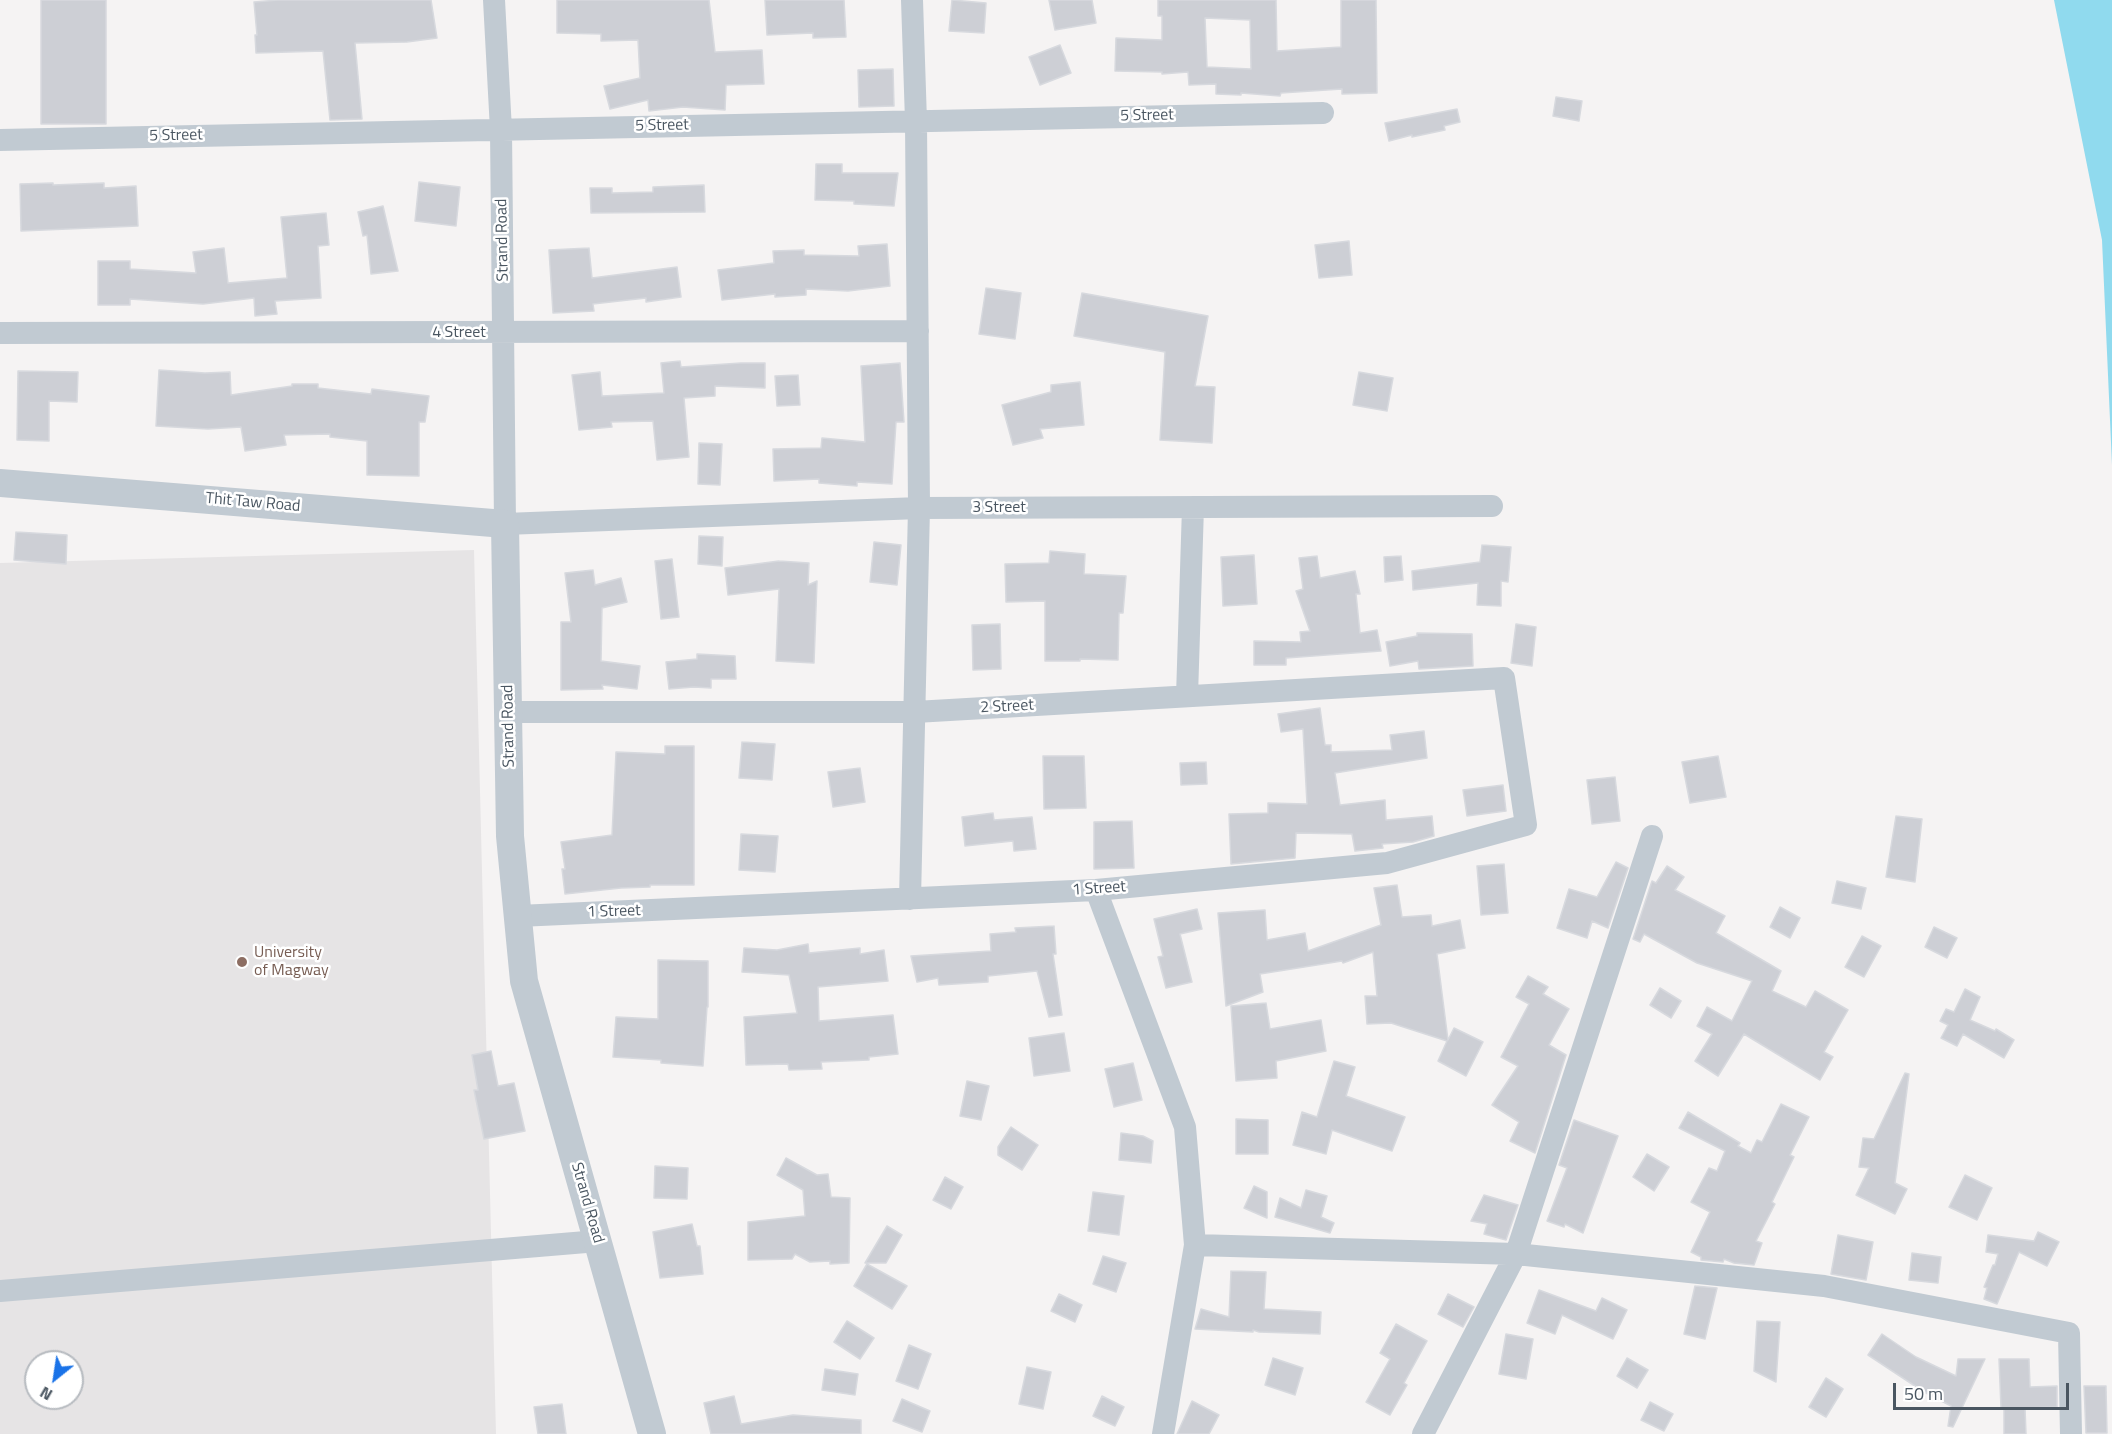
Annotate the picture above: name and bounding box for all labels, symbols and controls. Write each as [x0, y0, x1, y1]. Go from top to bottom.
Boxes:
street label: 5 Street [1120, 106, 1174, 126]
street label: 5 Street [635, 116, 689, 136]
street label: 5 Street [149, 126, 203, 146]
street label: Strand Road [493, 198, 513, 282]
street label: 4 Street [432, 323, 486, 343]
street label: Thit Taw Road [205, 489, 301, 517]
street label: 3 Street [972, 498, 1026, 518]
street label: Strand Road [499, 684, 519, 768]
street label: 2 Street [980, 696, 1034, 718]
street label: 1 Street [1072, 878, 1126, 900]
street label: 1 Street [587, 901, 641, 923]
place label: University of Magway [254, 943, 329, 981]
marker: University of Magway [235, 955, 249, 969]
street label: Strand Road [566, 1161, 608, 1245]
north arrow [24, 1350, 84, 1410]
scale bar [1896, 1371, 2072, 1409]
text: 50 m [1904, 1380, 1943, 1407]
text: N [35, 1381, 57, 1407]

